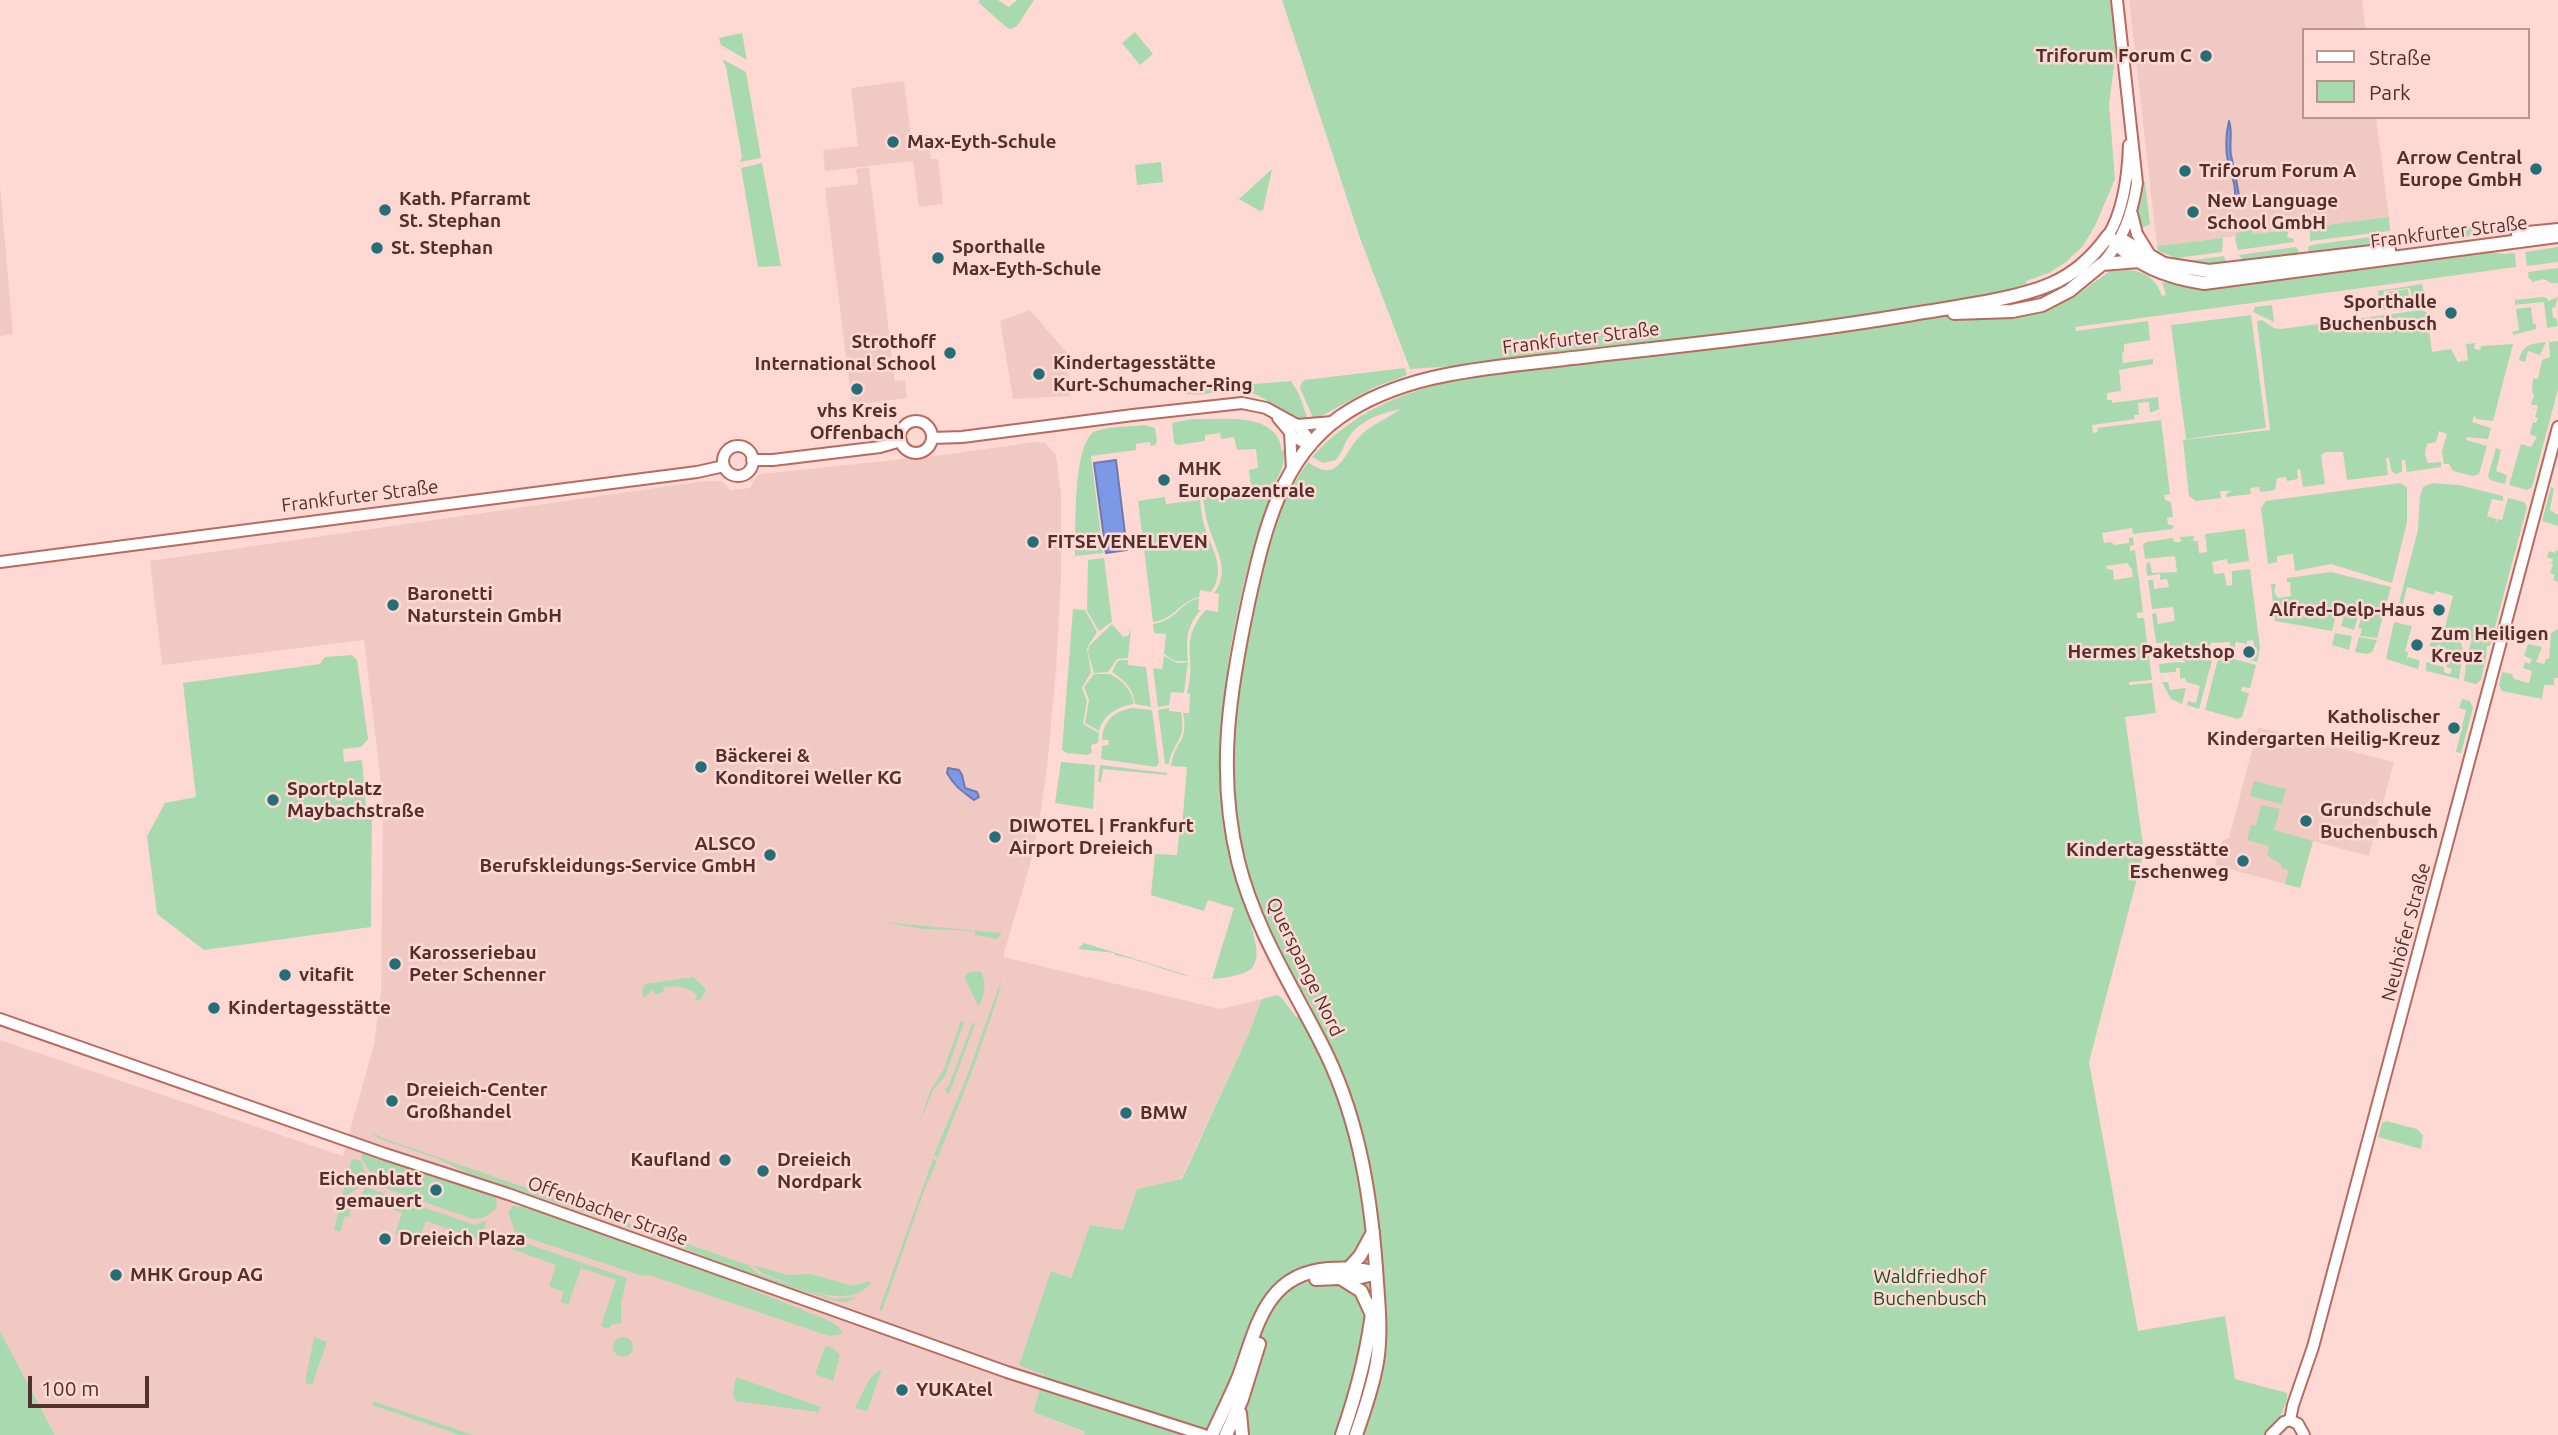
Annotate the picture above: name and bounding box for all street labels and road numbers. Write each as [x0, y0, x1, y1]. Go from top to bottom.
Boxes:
street label: Frankfurter Straße [2369, 211, 2529, 253]
street label: Frankfurter Straße [1501, 317, 1661, 359]
street label: Frankfurter Straße [280, 475, 440, 517]
street label: Neuhöfer Straße [2377, 860, 2435, 1004]
street label: Querspange Nord [1261, 894, 1349, 1040]
street label: Offenbacher Straße [524, 1171, 692, 1251]

